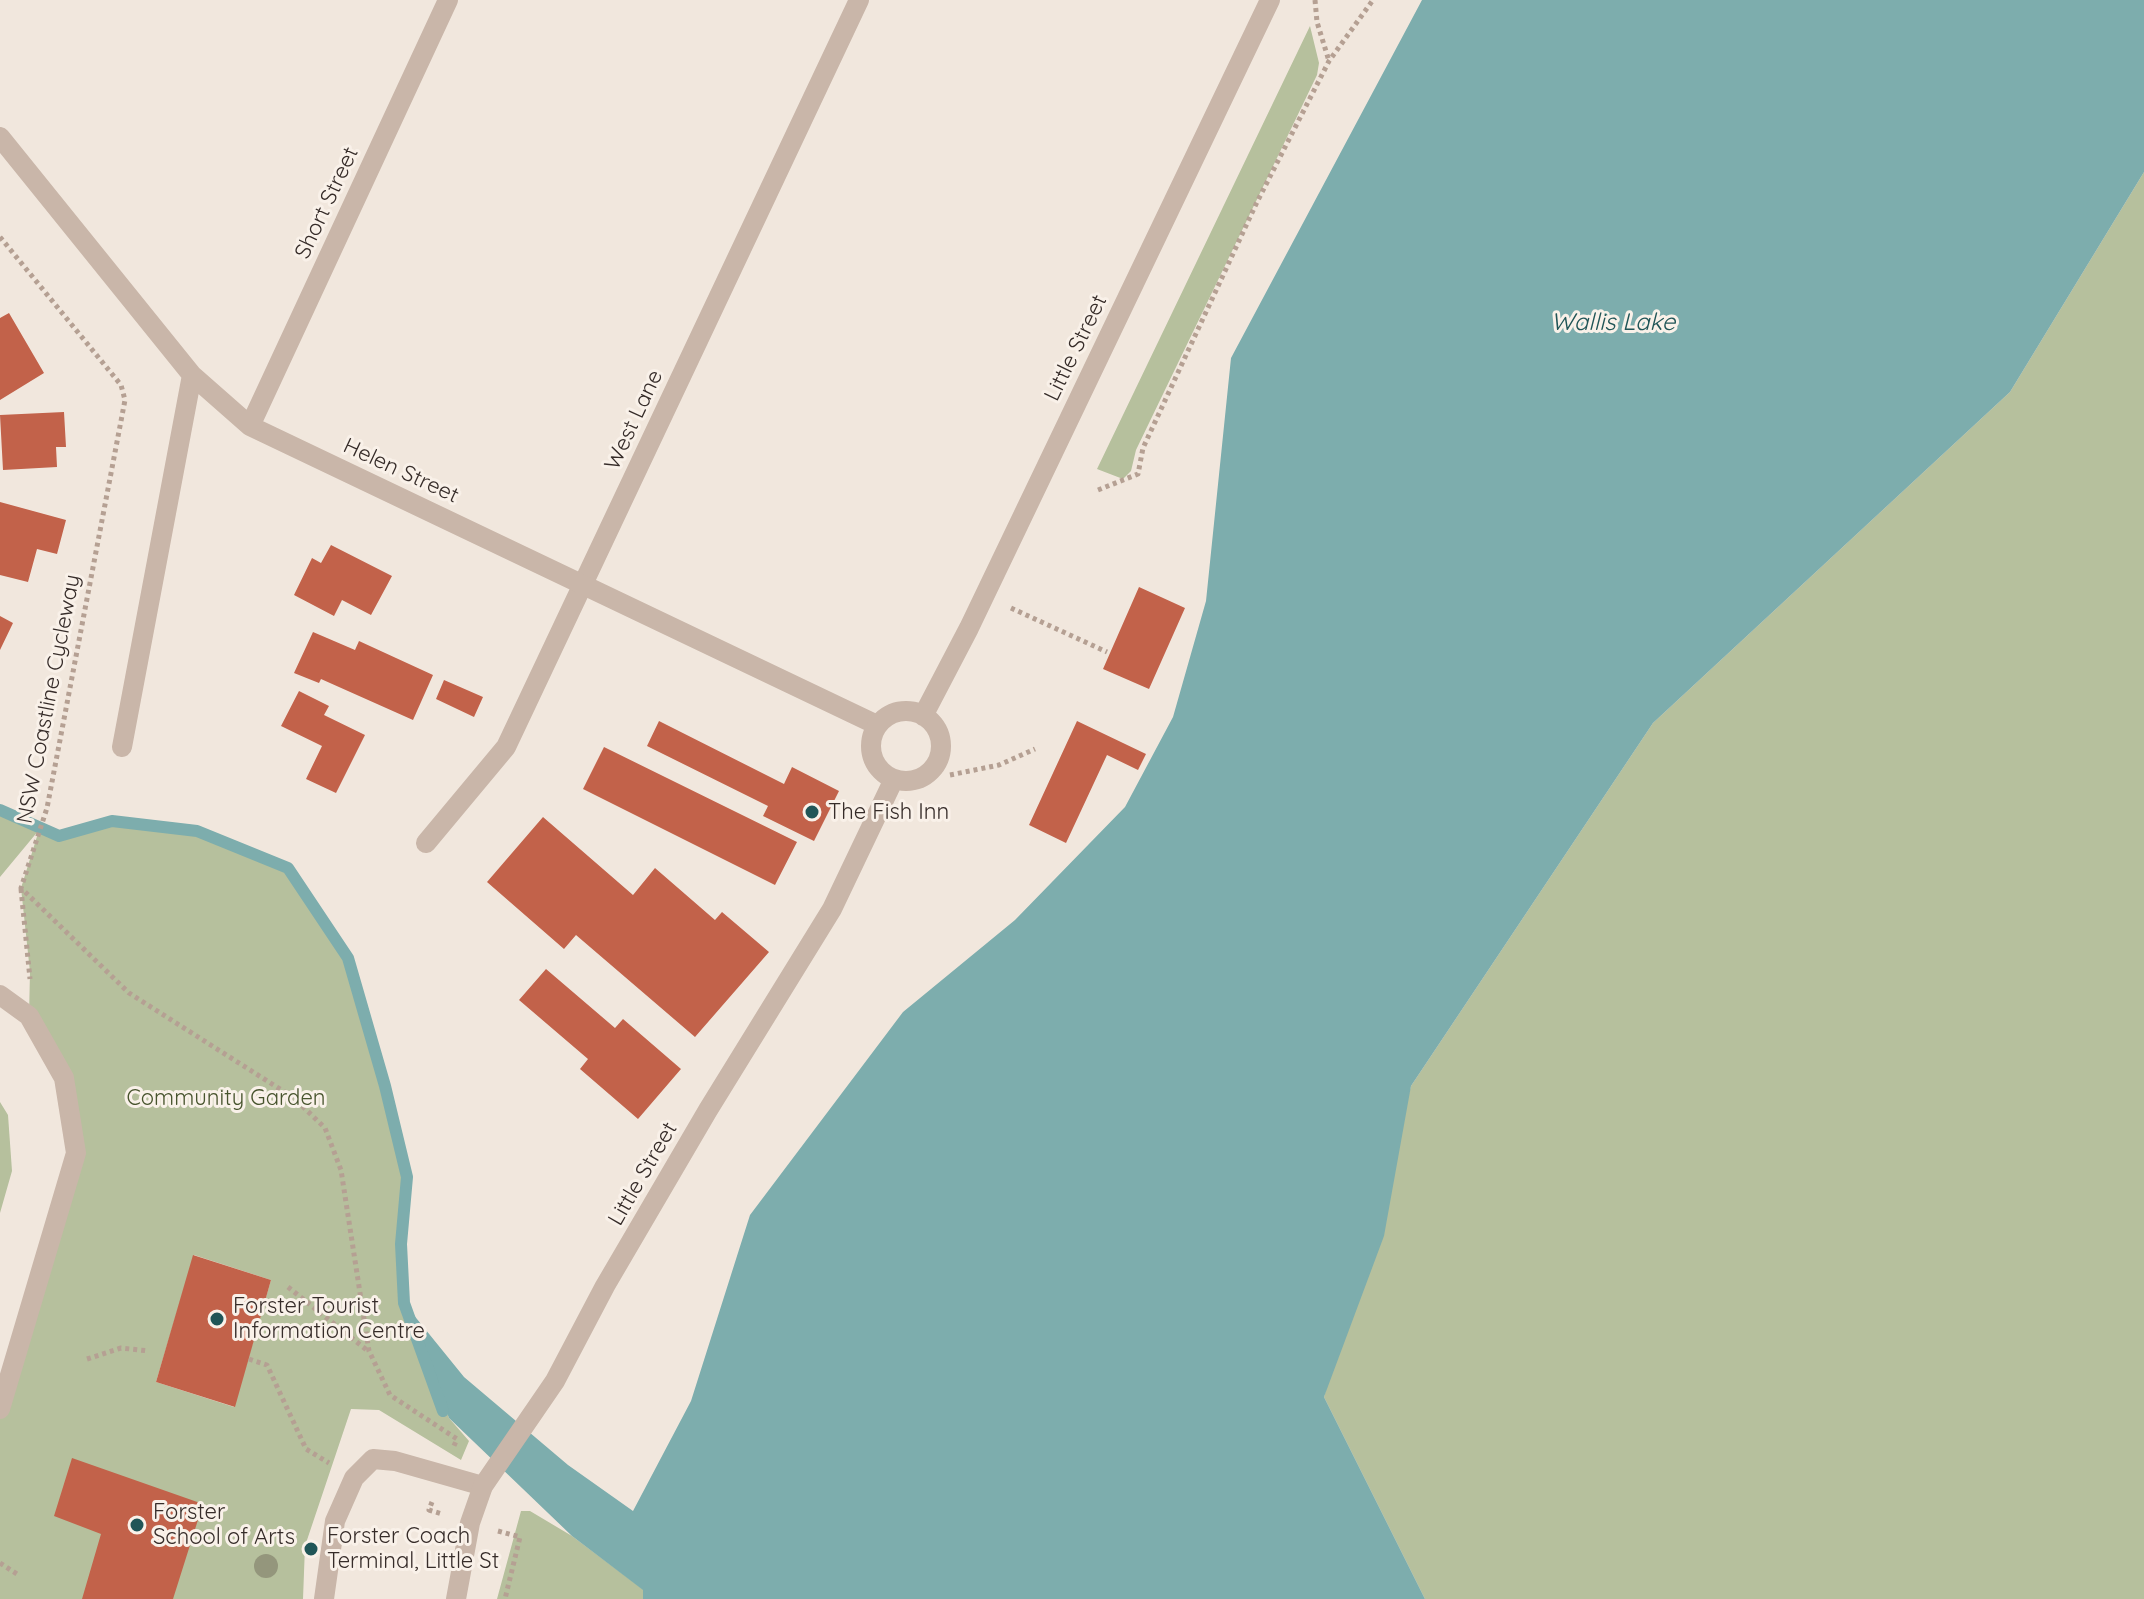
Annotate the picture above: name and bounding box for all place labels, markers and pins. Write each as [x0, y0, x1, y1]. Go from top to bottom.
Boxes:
place label: The Fish Inn [828, 799, 949, 825]
marker: The Fish Inn [803, 803, 821, 821]
place label: Forster Tourist Information Centre [233, 1293, 425, 1344]
marker: Forster Tourist Information Centre [208, 1310, 226, 1328]
place label: Forster School of Arts [153, 1499, 295, 1550]
marker: Forster School of Arts [128, 1516, 146, 1534]
place label: Forster Coach Terminal, Little St [327, 1523, 499, 1574]
marker: Forster Coach Terminal, Little St [302, 1540, 320, 1558]

